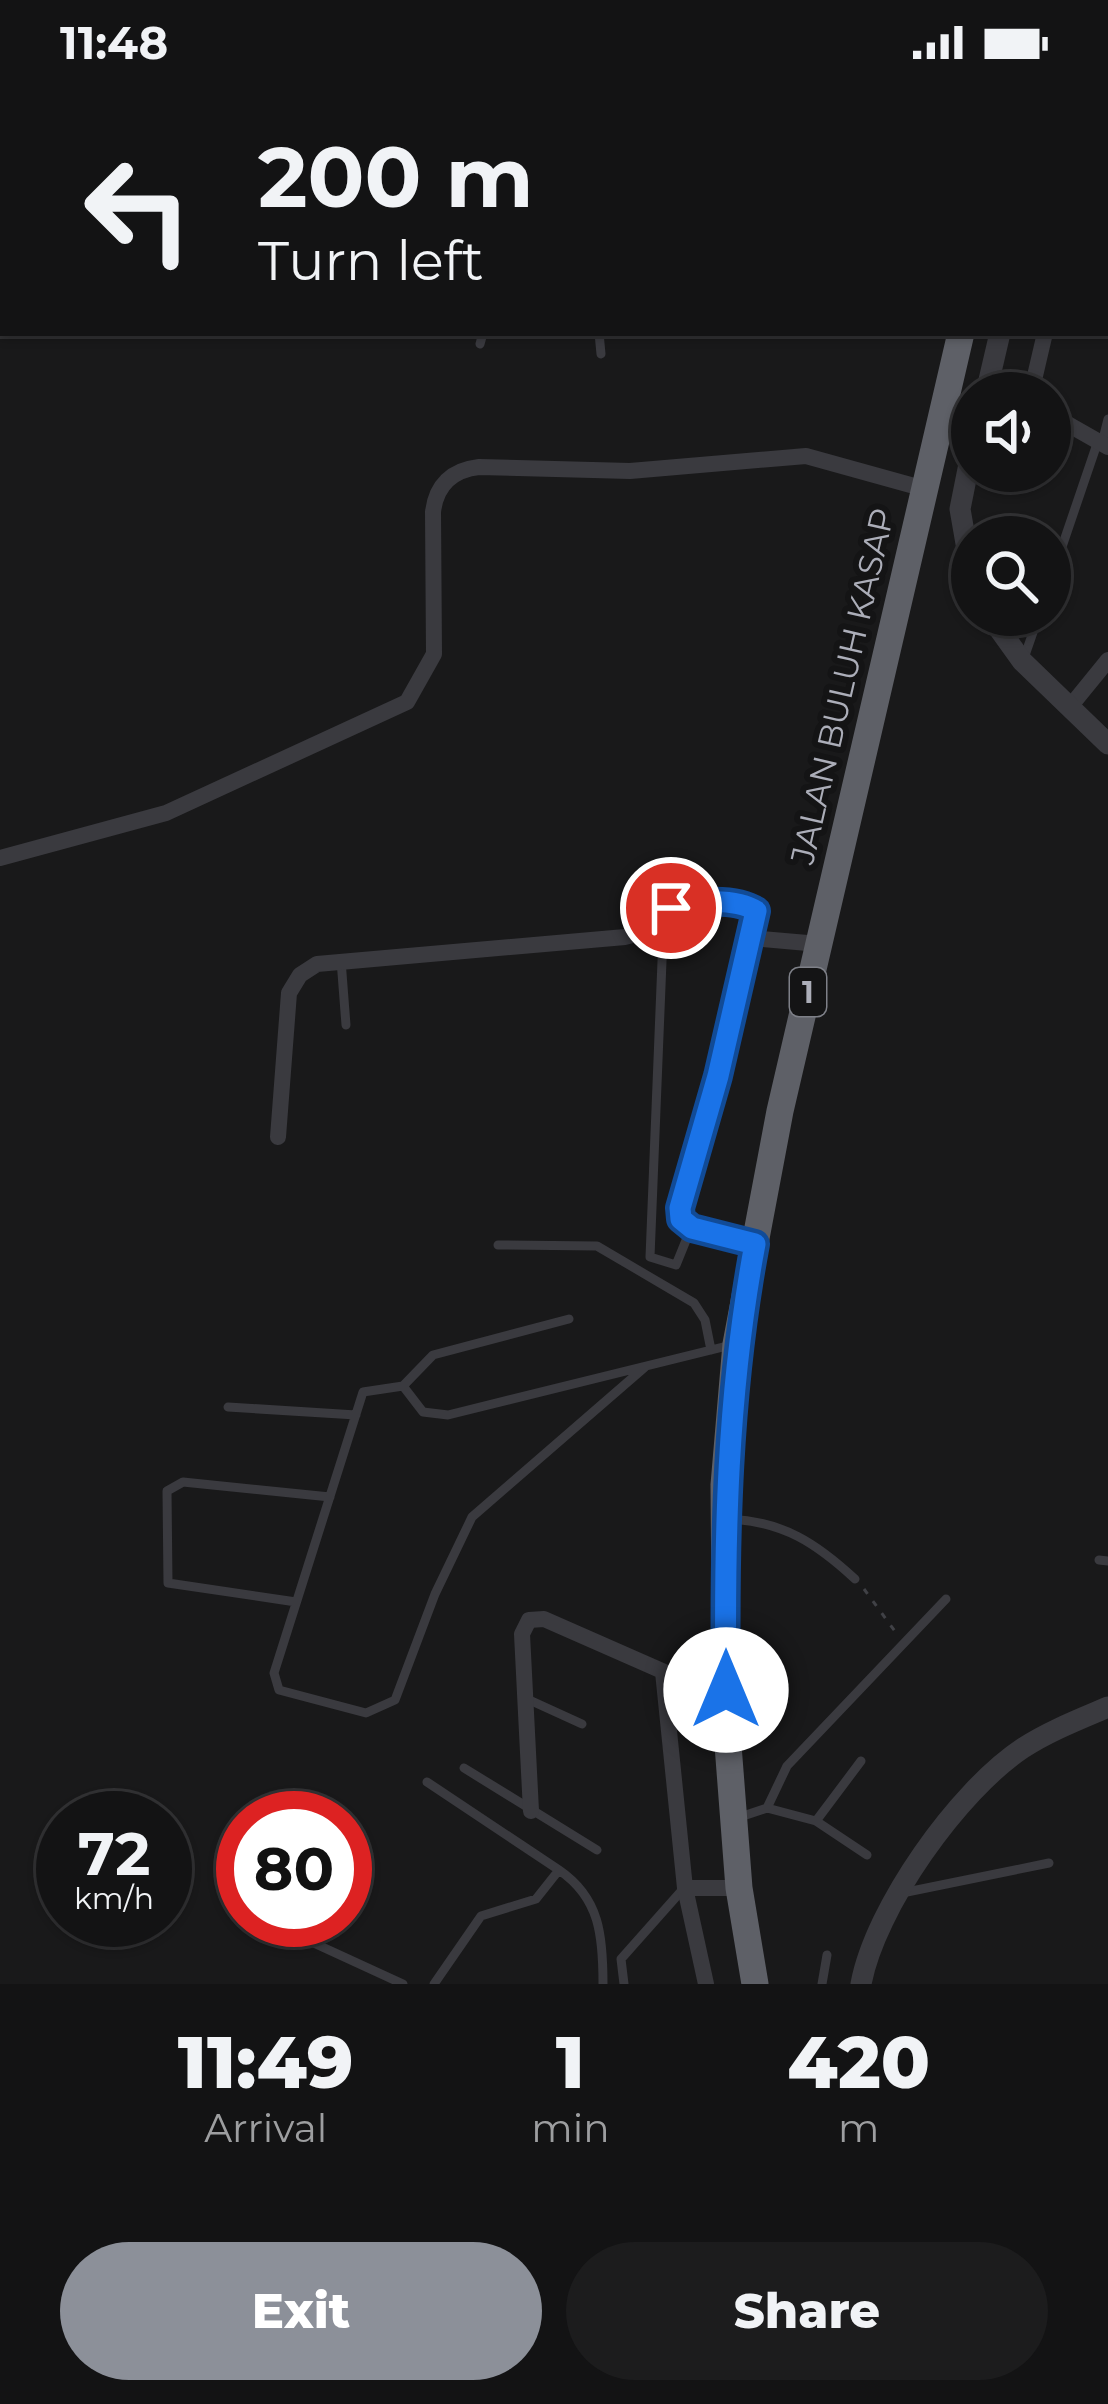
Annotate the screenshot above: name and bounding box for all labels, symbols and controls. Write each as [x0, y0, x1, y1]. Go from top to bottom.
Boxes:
text: 11:48 [60, 15, 168, 70]
text: 200 m [258, 126, 534, 228]
icon: left [60, 132, 216, 288]
text: Turn left [258, 228, 484, 294]
map controls [951, 372, 1071, 636]
button: sound [951, 372, 1071, 492]
street label: JALAN BULUH KASAP [781, 504, 902, 869]
button: search [951, 516, 1071, 636]
pin [620, 857, 722, 959]
icon: arrive [638, 875, 704, 941]
road number: 1 [790, 968, 826, 1016]
position arrow [663, 1627, 789, 1753]
speed limit sign: 80 [216, 1791, 372, 1947]
text: 72 [78, 1817, 150, 1890]
text: km/h [74, 1880, 154, 1917]
text: 11:49 [178, 2018, 354, 2106]
text: 1 [556, 2018, 585, 2106]
text: 420 [787, 2018, 930, 2106]
text: Arrival [204, 2104, 327, 2152]
text: min [531, 2104, 610, 2152]
text: m [838, 2104, 879, 2152]
button: Exit [60, 2242, 542, 2380]
button: Share [566, 2242, 1048, 2380]

